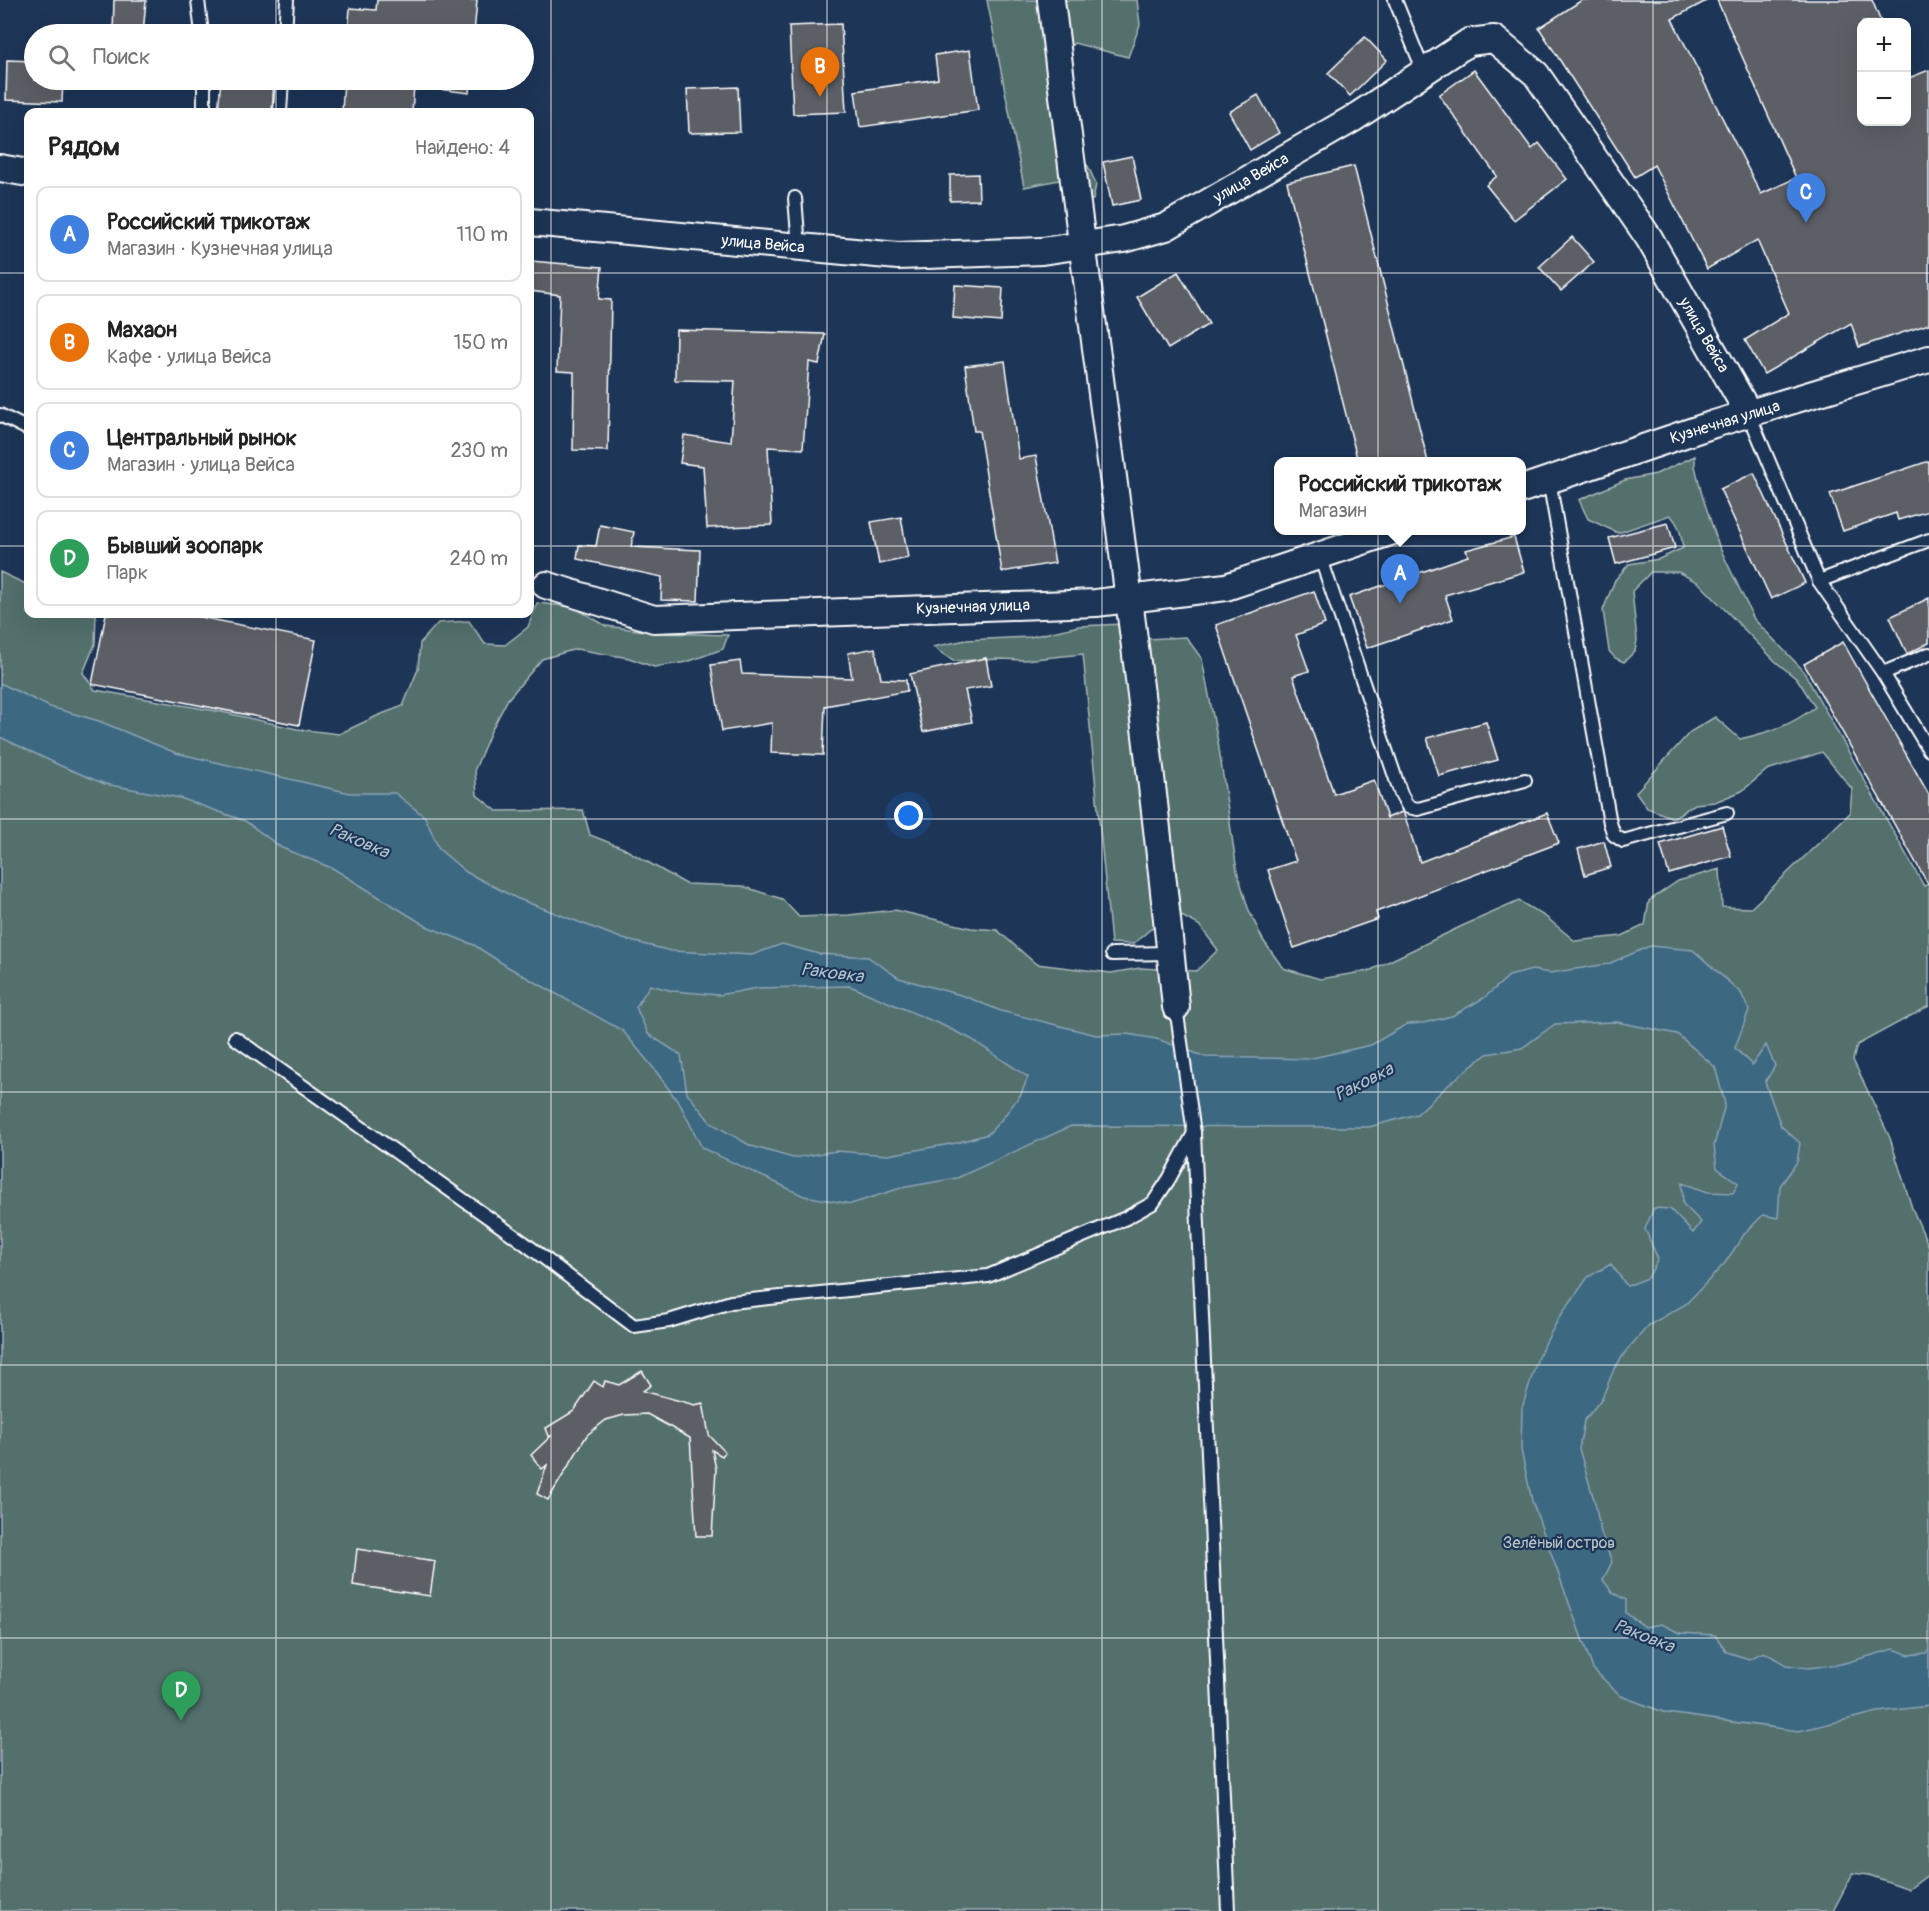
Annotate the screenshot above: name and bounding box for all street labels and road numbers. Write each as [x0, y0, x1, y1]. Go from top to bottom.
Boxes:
street label: улица Вейса [1209, 148, 1292, 208]
street label: улица Вейса [720, 230, 805, 258]
street label: улица Вейса [1674, 293, 1734, 376]
street label: Кузнечная улица [1668, 396, 1782, 448]
street label: Кузнечная улица [916, 595, 1030, 619]

